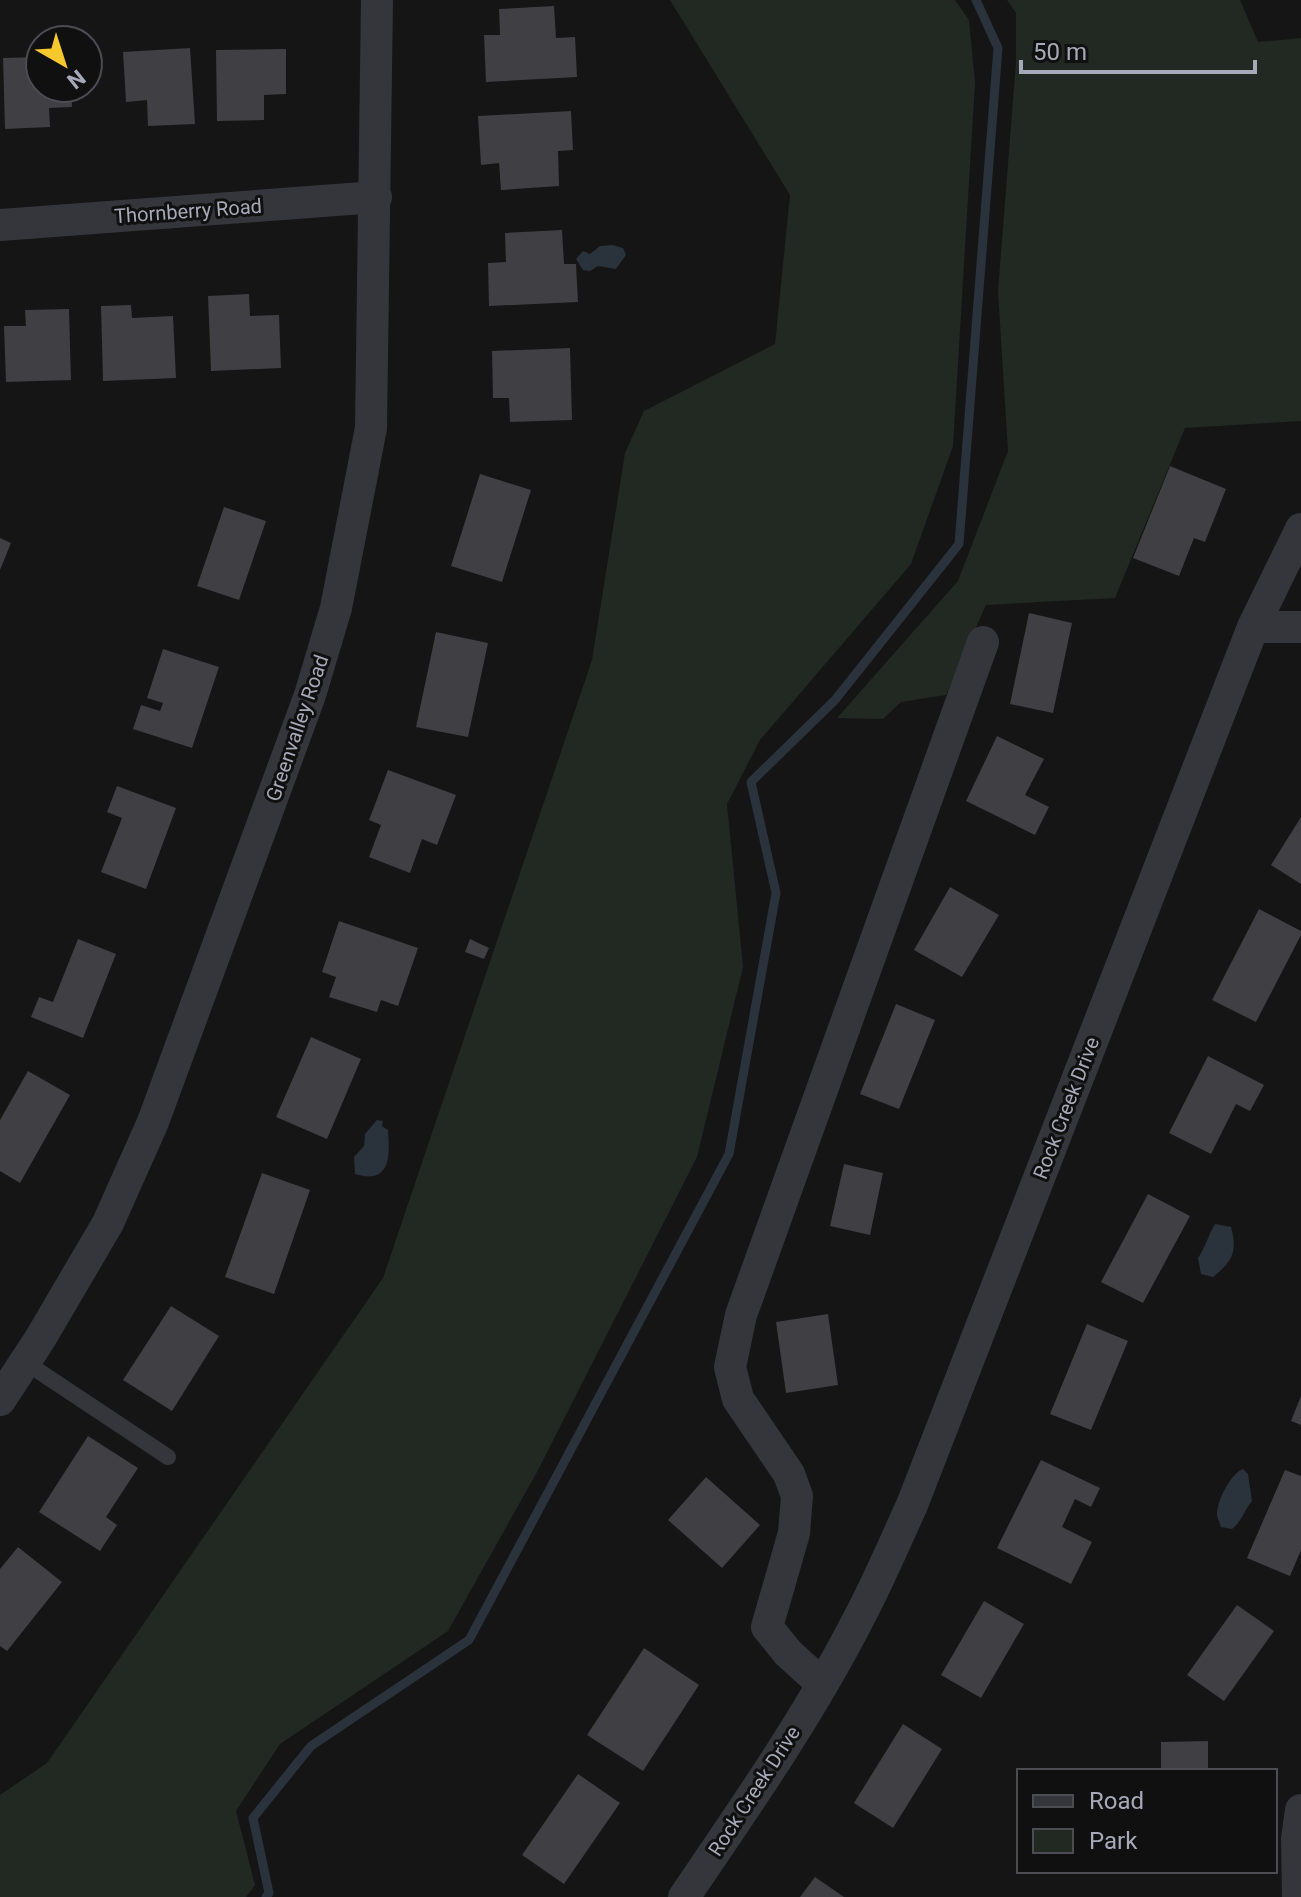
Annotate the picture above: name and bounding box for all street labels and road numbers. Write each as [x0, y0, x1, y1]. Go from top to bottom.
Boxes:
street label: Thornberry Road [113, 194, 263, 228]
street label: Greenvalley Road [261, 652, 333, 804]
street label: Rock Creek Drive [1028, 1034, 1104, 1182]
street label: Rock Creek Drive [703, 1721, 805, 1861]

